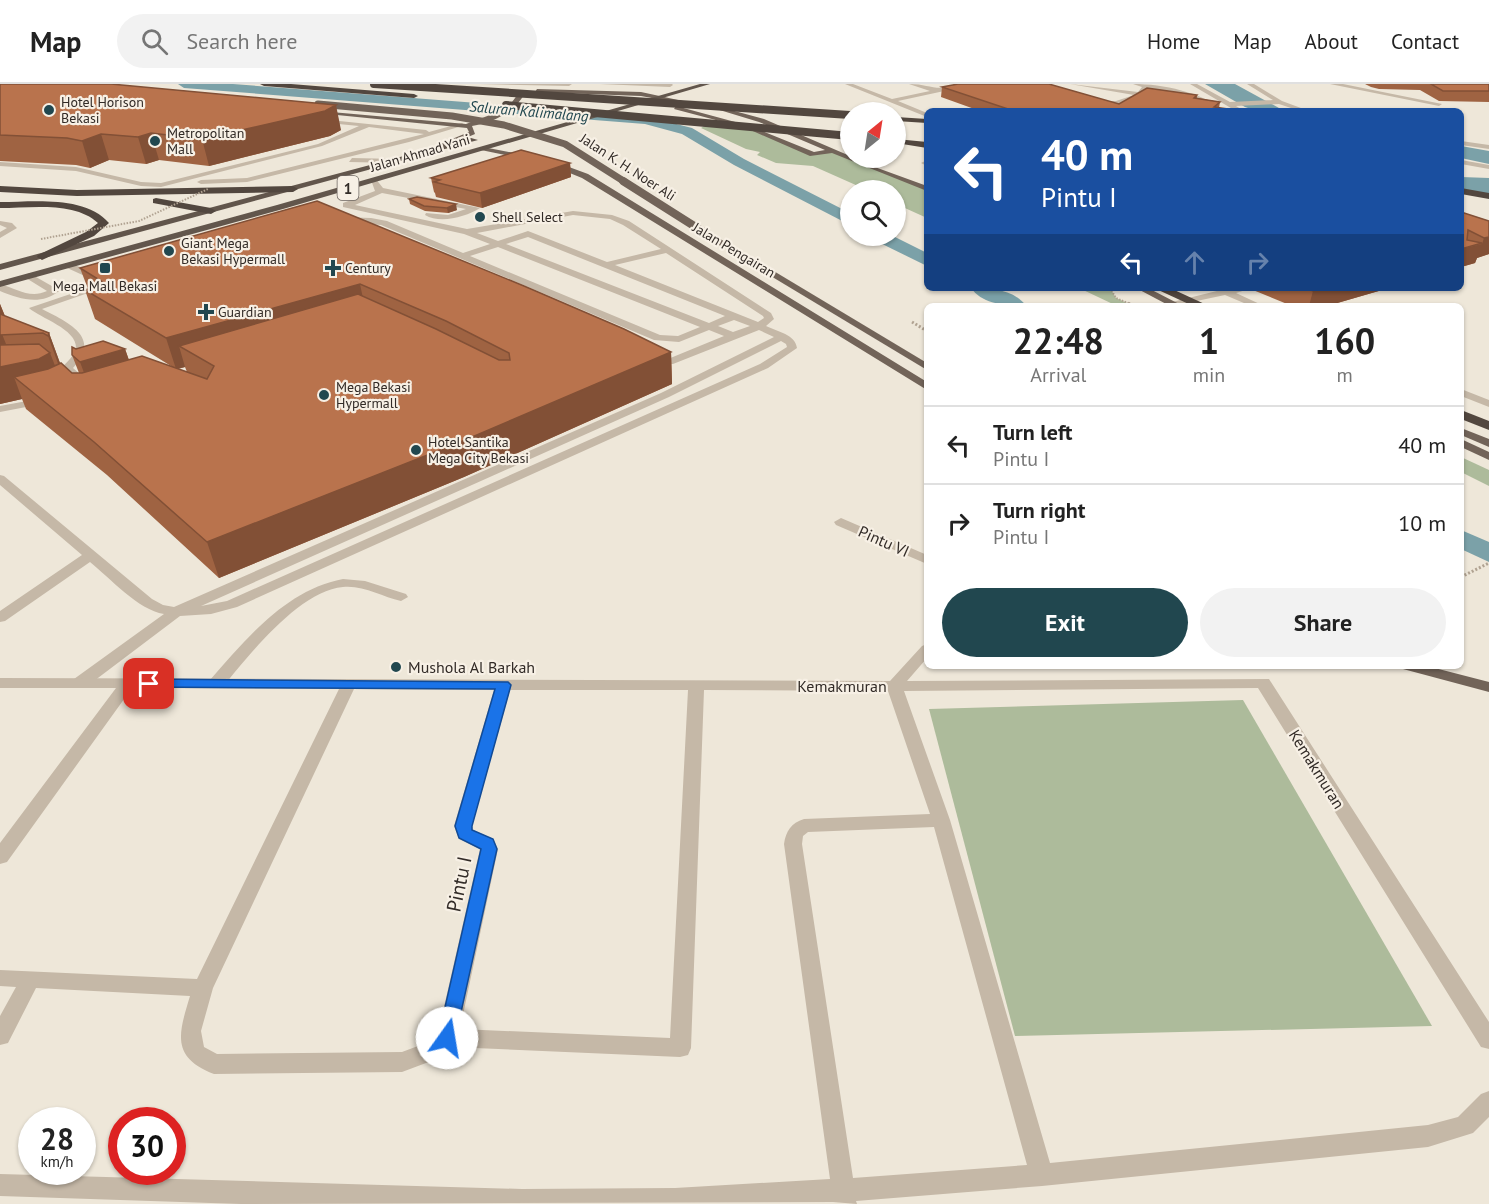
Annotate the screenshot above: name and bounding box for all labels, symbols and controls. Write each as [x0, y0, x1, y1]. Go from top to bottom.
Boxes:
search box [117, 14, 537, 68]
text: Map [30, 23, 81, 60]
icon: search [138, 25, 171, 58]
text: Search here [186, 27, 297, 55]
text: Home [1147, 28, 1200, 55]
text: Map [1233, 28, 1272, 55]
text: About [1305, 28, 1358, 55]
text: Contact [1391, 28, 1459, 55]
place label: Hotel Horison Bekasi [61, 93, 144, 127]
water label: Saluran Kalimalang [469, 96, 590, 126]
north arrow [840, 102, 906, 168]
map controls [840, 102, 906, 246]
marker: Hotel Horison Bekasi [42, 103, 56, 117]
place label: Metropolitan Mall [167, 124, 244, 158]
text: 40 m [1041, 127, 1133, 182]
street label: Jalan K. H. Noer Ali [576, 129, 679, 205]
street label: Jalan Ahmad Yani [367, 130, 472, 176]
icon: left [942, 132, 1020, 210]
marker: Metropolitan Mall [148, 134, 162, 148]
road number: 1 [338, 176, 358, 200]
button: search [840, 180, 906, 246]
text: Pintu I [1041, 180, 1117, 214]
place label: Shell Select [492, 208, 563, 226]
marker: Shell Select [473, 210, 487, 224]
street label: Jalan Pengairan [689, 218, 779, 282]
place label: Giant Mega Bekasi Hypermall [181, 234, 285, 268]
marker: Giant Mega Bekasi Hypermall [162, 244, 176, 258]
icon: left [1115, 246, 1148, 279]
icon: ahead [1178, 246, 1211, 279]
icon: right [1241, 246, 1274, 279]
place label: Century [345, 259, 391, 277]
marker: Mega Mall Bekasi [98, 261, 112, 275]
marker: Century [326, 261, 340, 275]
place label: Mega Mall Bekasi [53, 277, 157, 295]
place label: Guardian [218, 303, 272, 321]
marker: Guardian [199, 305, 213, 319]
text: 22:48 [1013, 317, 1104, 364]
text: 1 [1199, 317, 1219, 364]
text: 160 [1314, 317, 1375, 364]
text: Arrival [1030, 362, 1086, 388]
text: min [1193, 362, 1225, 388]
text: m [1337, 362, 1353, 388]
place label: Mega Bekasi Hypermall [336, 378, 411, 412]
marker: Mega Bekasi Hypermall [317, 388, 331, 402]
text: Turn left [993, 418, 1073, 446]
icon: left [942, 429, 975, 462]
text: 40 m [1398, 431, 1446, 459]
place label: Hotel Santika Mega City Bekasi [428, 433, 529, 467]
marker: Hotel Santika Mega City Bekasi [409, 443, 423, 457]
text: Pintu I [993, 446, 1049, 472]
text: Turn right [993, 496, 1085, 524]
icon: right [942, 507, 975, 540]
text: 10 m [1398, 509, 1446, 537]
street label: Pintu VI [855, 521, 913, 561]
text: Pintu I [993, 524, 1049, 550]
button: Exit [942, 588, 1188, 657]
button: Share [1200, 588, 1446, 657]
place label: Mushola Al Barkah [408, 657, 535, 677]
pin [123, 658, 174, 709]
marker: Mushola Al Barkah [389, 660, 403, 674]
icon: arrive [132, 667, 165, 700]
street label: Kemakmuran [797, 676, 887, 696]
street label: Kemakmuran [1285, 726, 1349, 812]
street label: Pintu I [440, 854, 478, 914]
position arrow [415, 1006, 479, 1070]
speed limit sign: 30 [108, 1107, 186, 1185]
text: 28 [40, 1119, 74, 1158]
text: km/h [41, 1152, 73, 1171]

